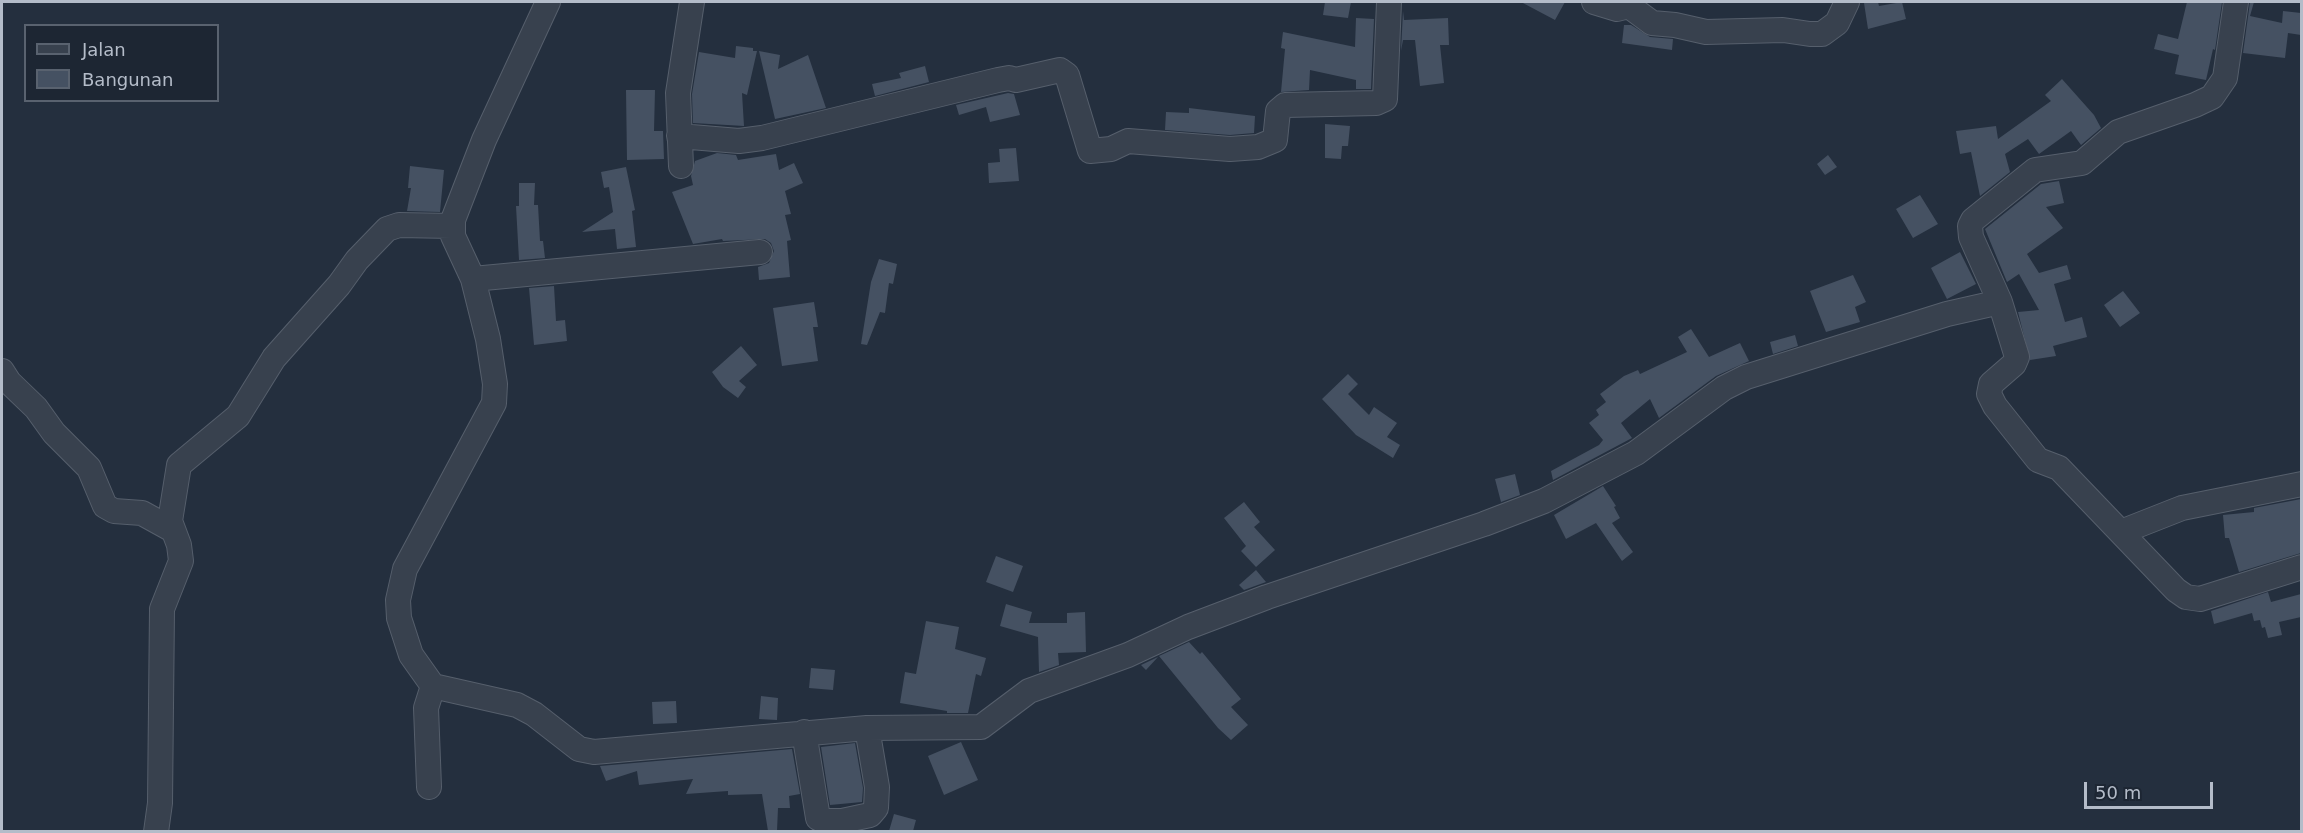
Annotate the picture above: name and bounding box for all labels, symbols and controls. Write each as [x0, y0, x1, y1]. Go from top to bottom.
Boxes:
legend [24, 24, 219, 102]
text: Jalan [82, 39, 126, 60]
text: Bangunan [82, 69, 173, 90]
scale bar [2087, 770, 2216, 808]
text: 50 m [2095, 782, 2141, 803]

